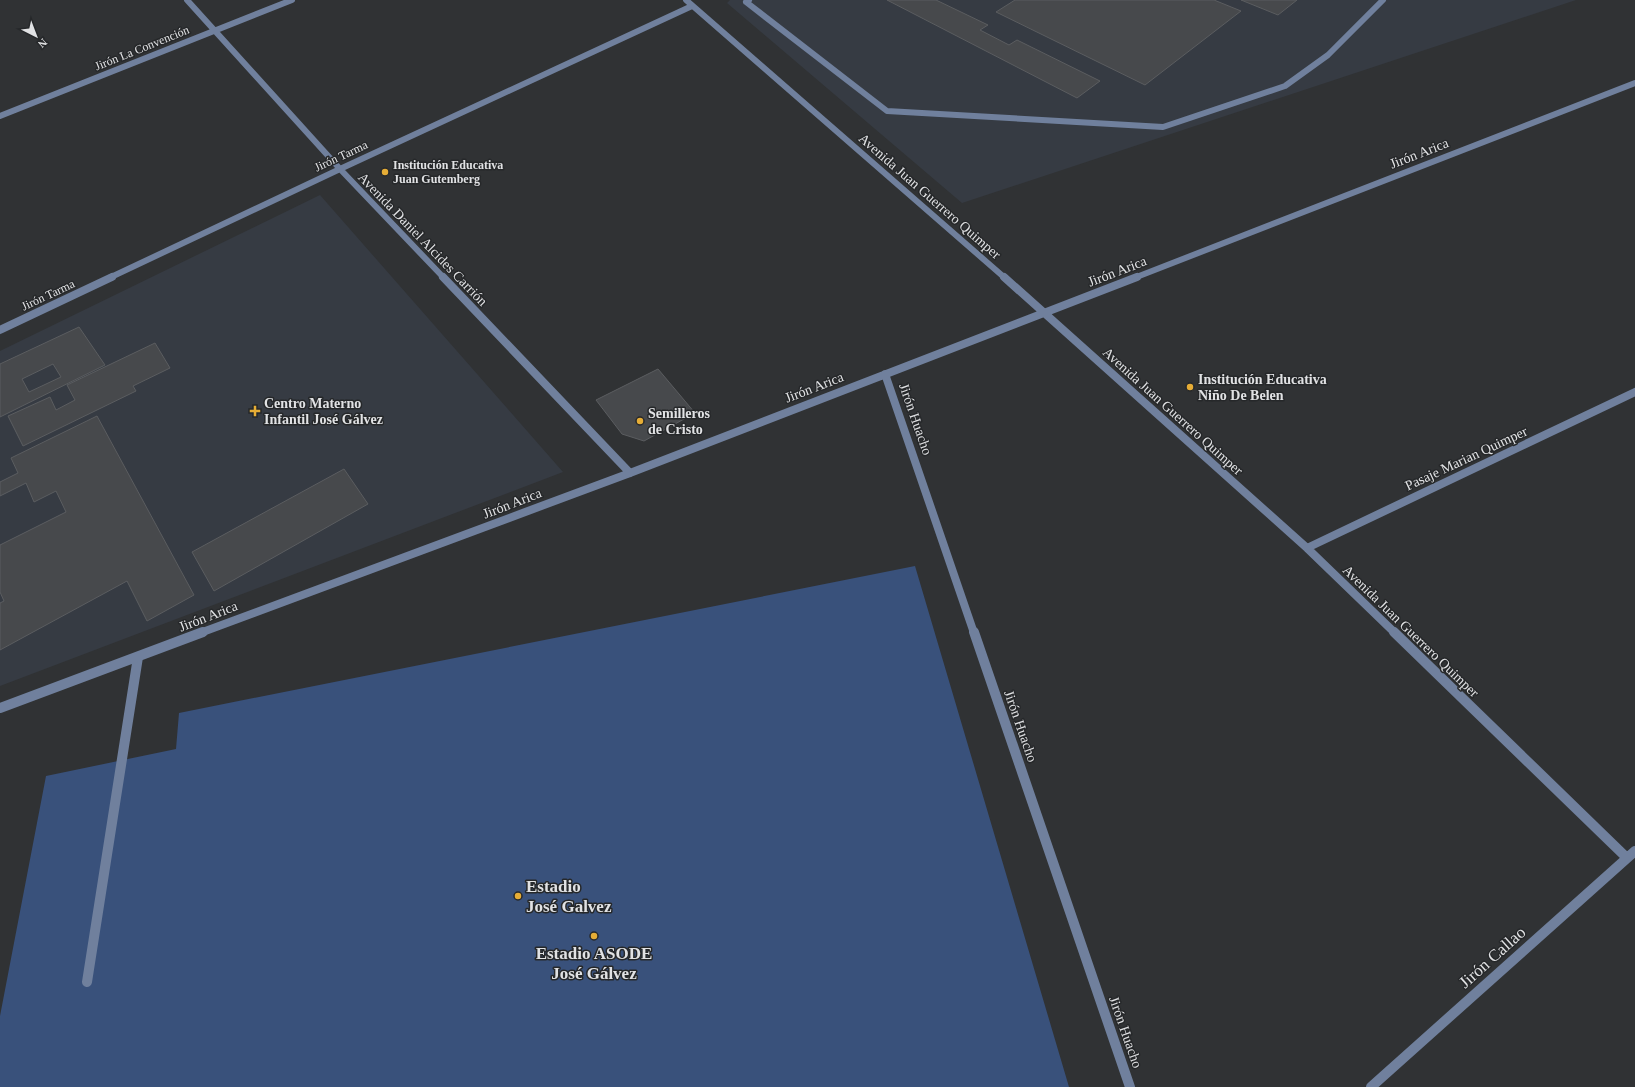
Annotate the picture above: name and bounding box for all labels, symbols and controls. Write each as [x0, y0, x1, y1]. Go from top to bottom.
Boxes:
north arrow [16, 16, 56, 56]
street label: Jirón La Convención [93, 23, 191, 73]
text: N [36, 36, 50, 51]
street label: Avenida Juan Guerrero Quimper [856, 131, 1004, 262]
street label: Jirón Arica [1388, 135, 1451, 172]
street label: Jirón Tarma [312, 137, 371, 174]
place label: Institución Educativa Juan Gutemberg [393, 158, 503, 186]
marker: Institución Educativa Juan Gutemberg [380, 167, 390, 177]
street label: Avenida Daniel Alcides Carrión [355, 170, 490, 309]
street label: Jirón Arica [1086, 253, 1149, 290]
street label: Jirón Tarma [19, 276, 78, 313]
street label: Avenida Juan Guerrero Quimper [1100, 345, 1246, 478]
street label: Jirón Arica [783, 369, 846, 406]
place label: Institución Educativa Niño De Belen [1198, 372, 1327, 403]
street label: Jirón Huacho [896, 381, 935, 457]
marker: Institución Educativa Niño De Belen [1185, 382, 1195, 392]
place label: Centro Materno Infantil José Gálvez [264, 396, 383, 427]
marker: Centro Materno Infantil José Gálvez [249, 405, 261, 417]
place label: Semilleros de Cristo [648, 406, 711, 437]
marker: Semilleros de Cristo [635, 416, 645, 426]
street label: Pasaje Marian Quimper [1403, 423, 1530, 493]
street label: Jirón Arica [481, 485, 544, 522]
street label: Avenida Juan Guerrero Quimper [1340, 562, 1482, 700]
street label: Jirón Arica [177, 598, 240, 635]
street label: Jirón Huacho [1001, 688, 1040, 764]
place label: Estadio José Galvez [526, 877, 612, 916]
marker: Estadio José Galvez [513, 891, 523, 901]
street label: Jirón Callao [1455, 923, 1529, 992]
marker: Estadio ASODE José Gálvez [589, 931, 599, 941]
place label: Estadio ASODE José Gálvez [536, 944, 652, 983]
street label: Jirón Huacho [1106, 994, 1145, 1070]

